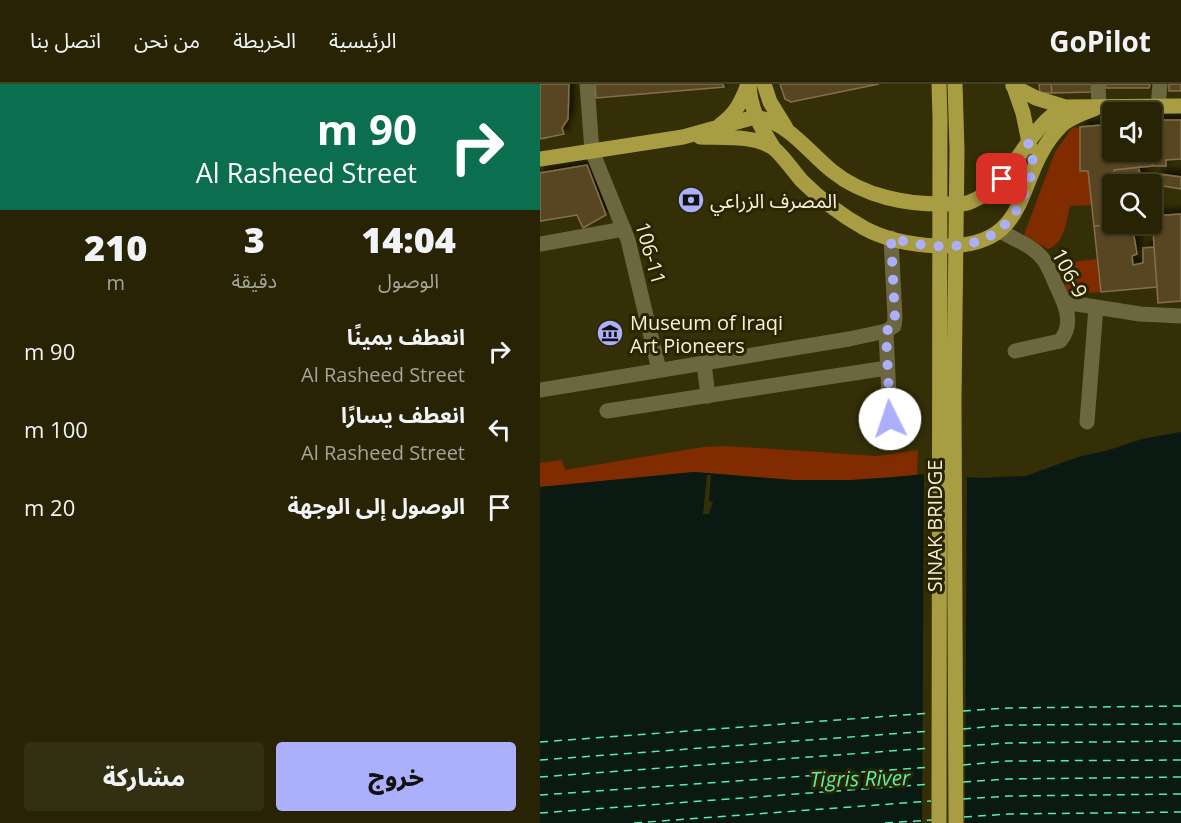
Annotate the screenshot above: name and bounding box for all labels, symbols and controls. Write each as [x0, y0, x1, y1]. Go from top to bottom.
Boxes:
text: GoPilot [1049, 22, 1151, 60]
text: اتصل بنا [30, 26, 101, 54]
text: من نحن [134, 26, 200, 54]
text: الخريطة [233, 26, 296, 54]
text: الرئيسية [329, 26, 397, 54]
text: 90 m [317, 100, 417, 157]
map controls [1102, 102, 1162, 234]
button: sound [1102, 102, 1162, 162]
icon: right [438, 108, 516, 186]
pin [976, 153, 1027, 204]
text: Al Rasheed Street [196, 154, 417, 191]
icon: arrive [985, 162, 1018, 195]
button: search [1102, 174, 1162, 234]
bank icon: المصرف الزراعي [676, 185, 706, 215]
place label: المصرف الزراعي [710, 187, 837, 216]
text: 3 [244, 215, 265, 264]
text: 14:04 [361, 215, 456, 264]
street label: 106-11 [629, 219, 673, 287]
text: 210 [84, 223, 147, 272]
street label: 106-9 [1046, 244, 1094, 302]
text: دقيقة [231, 267, 277, 294]
text: الوصول [378, 267, 439, 294]
text: m [106, 269, 125, 296]
place label: Museum of Iraqi Art Pioneers [630, 309, 783, 359]
museum icon: Museum of Iraqi Art Pioneers [595, 318, 625, 348]
text: انعطف يمينًا [347, 321, 465, 351]
icon: right [483, 335, 516, 368]
text: 90 m [24, 336, 75, 366]
text: Al Rasheed Street [301, 361, 465, 388]
position arrow [858, 387, 922, 451]
text: انعطف يسارًا [341, 399, 465, 429]
icon: left [483, 413, 516, 446]
text: 100 m [24, 414, 88, 444]
text: Al Rasheed Street [301, 439, 465, 466]
street label: SINAK BRIDGE [921, 460, 948, 592]
text: الوصول إلى الوجهة [287, 490, 465, 520]
icon: arrive [483, 491, 516, 524]
text: 20 m [24, 492, 75, 522]
button: مشاركة [24, 742, 264, 811]
button: خروج [276, 742, 516, 811]
water label: Tigris River [809, 763, 911, 793]

